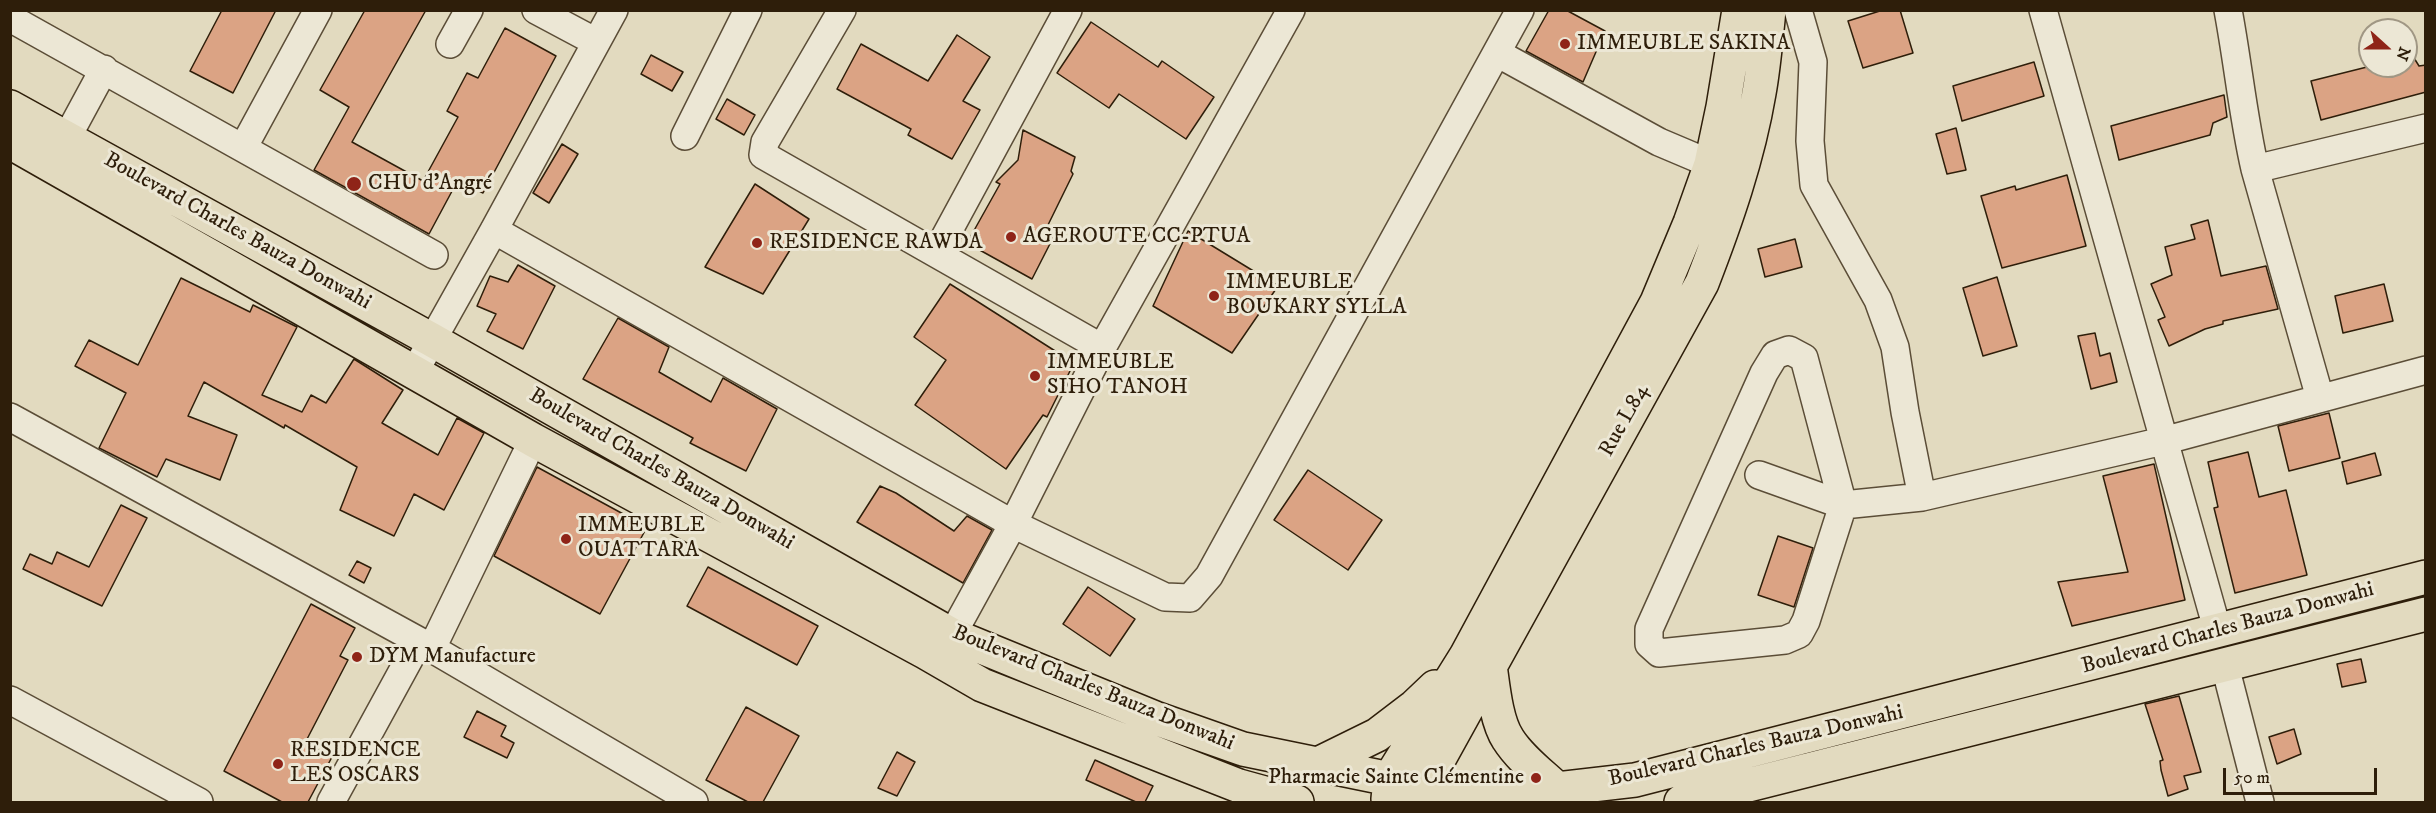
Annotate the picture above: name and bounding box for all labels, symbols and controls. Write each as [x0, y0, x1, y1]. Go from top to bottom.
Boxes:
north arrow [2358, 18, 2418, 78]
place label: IMMEUBLE SAKINA [1577, 31, 1790, 57]
marker: IMMEUBLE SAKINA [1558, 37, 1572, 51]
text: N [2391, 44, 2415, 63]
street label: Boulevard Charles Bauza Donwahi [99, 147, 375, 317]
place label: CHU d'Angré [368, 171, 492, 197]
marker: CHU d'Angré [345, 175, 363, 193]
place label: AGEROUTE CC-PTUA [1023, 224, 1250, 250]
place label: RESIDENCE RAWDA [769, 230, 983, 256]
marker: AGEROUTE CC-PTUA [1004, 230, 1018, 244]
marker: RESIDENCE RAWDA [750, 236, 764, 250]
place label: IMMEUBLE BOUKARY SYLLA [1226, 270, 1407, 322]
marker: IMMEUBLE BOUKARY SYLLA [1207, 289, 1221, 303]
place label: IMMEUBLE SIHO TANOH [1047, 350, 1188, 402]
marker: IMMEUBLE SIHO TANOH [1028, 369, 1042, 383]
street label: Rue L84 [1594, 380, 1656, 462]
street label: Boulevard Charles Bauza Donwahi [524, 383, 798, 557]
place label: IMMEUBLE OUATTARA [578, 513, 705, 564]
marker: IMMEUBLE OUATTARA [559, 532, 573, 546]
street label: Boulevard Charles Bauza Donwahi [2079, 577, 2377, 681]
street label: Boulevard Charles Bauza Donwahi [948, 620, 1238, 758]
place label: DYM Manufacture [369, 644, 536, 670]
marker: DYM Manufacture [350, 650, 364, 664]
street label: Boulevard Charles Bauza Donwahi [1606, 700, 1906, 794]
place label: RESIDENCE LES OSCARS [290, 738, 421, 790]
scale bar [2226, 756, 2380, 794]
marker: RESIDENCE LES OSCARS [271, 757, 285, 771]
place label: Pharmacie Sainte Clémentine [1268, 765, 1524, 791]
text: 50 m [2234, 767, 2270, 789]
marker: Pharmacie Sainte Clémentine [1529, 771, 1543, 785]

